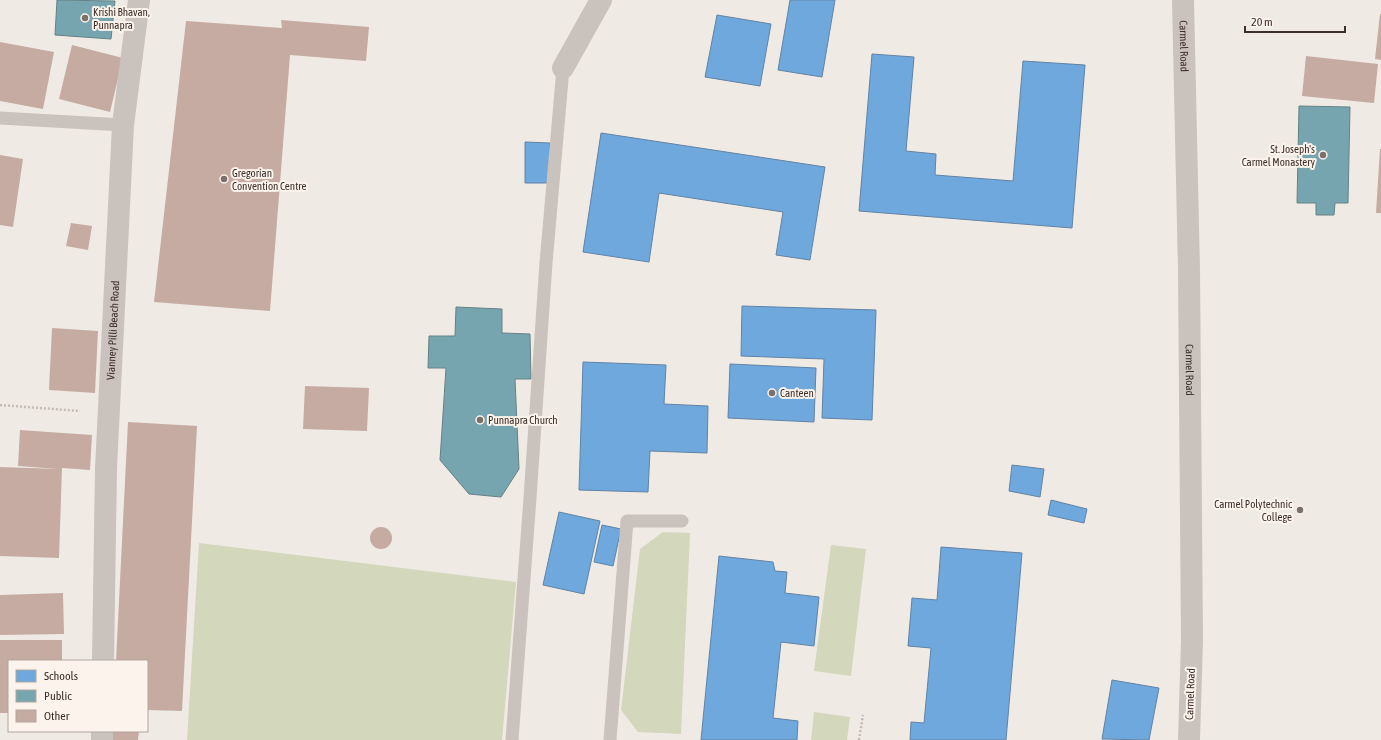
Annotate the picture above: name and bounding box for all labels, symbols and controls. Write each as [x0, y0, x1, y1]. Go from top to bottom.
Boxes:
place label: Krishi Bhavan, Punnapra [93, 6, 150, 31]
scale bar [1245, 8, 1345, 34]
marker: Krishi Bhavan, Punnapra [80, 13, 90, 23]
text: 20 m [1251, 15, 1273, 29]
street label: Carmel Road [1177, 20, 1191, 72]
place label: St. Joseph's Carmel Monastery [1242, 143, 1315, 168]
marker: St. Joseph's Carmel Monastery [1318, 150, 1328, 160]
place label: Gregorian Convention Centre [232, 167, 307, 192]
marker: Gregorian Convention Centre [219, 174, 229, 184]
street label: Vianney Pilli Beach Road [104, 280, 121, 380]
street label: Carmel Road [1184, 344, 1196, 396]
place label: Canteen [780, 387, 814, 399]
marker: Canteen [767, 388, 777, 398]
place label: Punnapra Church [488, 414, 558, 426]
marker: Punnapra Church [475, 415, 485, 425]
place label: Carmel Polytechnic College [1214, 498, 1293, 523]
marker: Carmel Polytechnic College [1295, 505, 1305, 515]
legend [8, 660, 148, 732]
street label: Carmel Road [1183, 668, 1197, 720]
text: Schools [44, 669, 78, 683]
text: Public [44, 689, 72, 703]
text: Other [44, 709, 70, 723]

